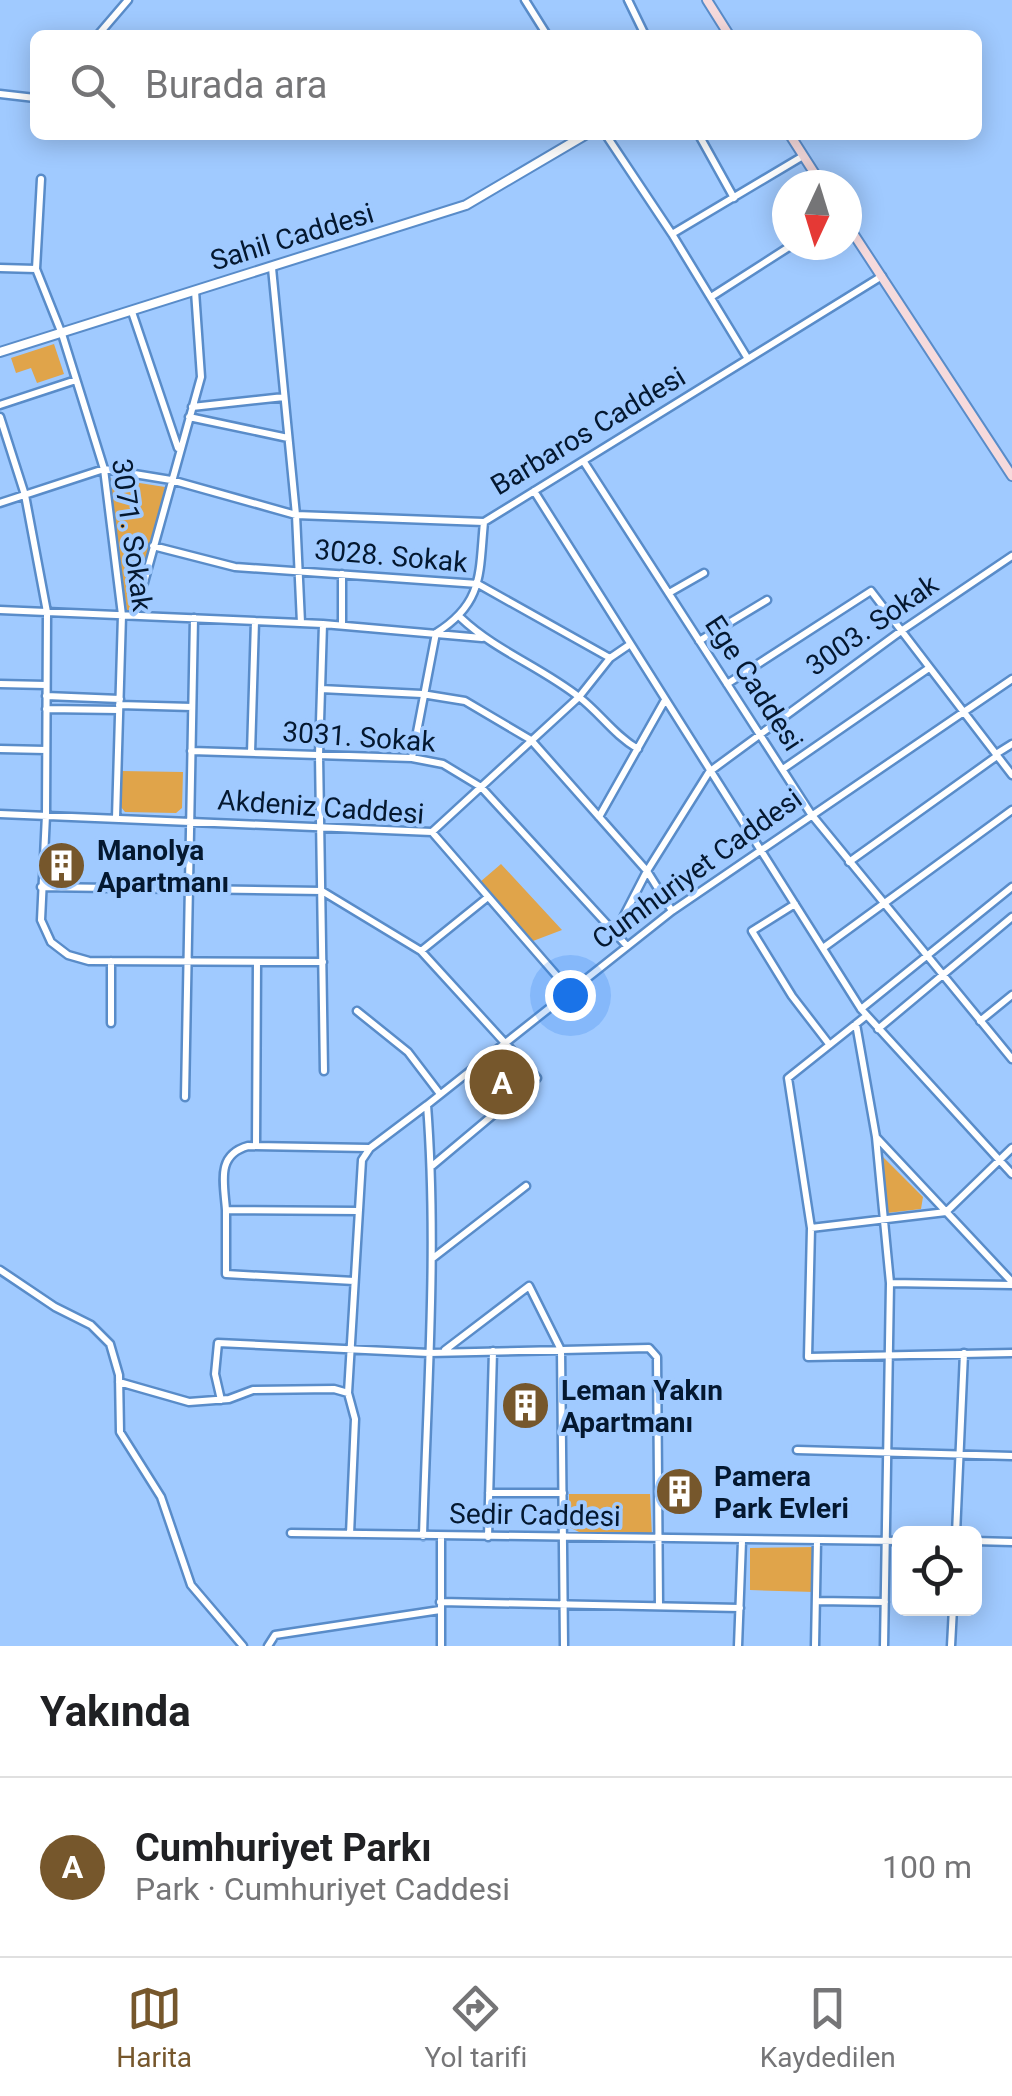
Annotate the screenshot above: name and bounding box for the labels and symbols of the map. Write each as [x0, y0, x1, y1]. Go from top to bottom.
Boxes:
north arrow [772, 170, 862, 260]
street label: Sahil Caddesi [206, 197, 378, 277]
street label: Barbaros Caddesi [485, 360, 691, 502]
street label: 3071. Sokak [105, 457, 159, 614]
street label: 3028. Sokak [313, 533, 470, 579]
street label: 3003. Sokak [800, 567, 945, 683]
street label: Ege Caddesi [698, 609, 810, 757]
street label: 3031. Sokak [281, 715, 438, 759]
street label: Cumhuriyet Caddesi [586, 782, 808, 956]
street label: Akdeniz Caddesi [217, 783, 425, 831]
place label: Manolya Apartmanı [97, 834, 229, 899]
building icon: Manolya Apartmanı [36, 840, 88, 892]
your location [545, 970, 596, 1021]
pin: A [470, 1044, 534, 1120]
place label: Leman Yakın Apartmanı [561, 1374, 723, 1439]
building icon: Leman Yakın Apartmanı [500, 1380, 552, 1432]
place label: Pamera Park Evleri [714, 1460, 849, 1525]
building icon: Pamera Park Evleri [653, 1466, 705, 1518]
street label: Sedir Caddesi [449, 1497, 621, 1533]

